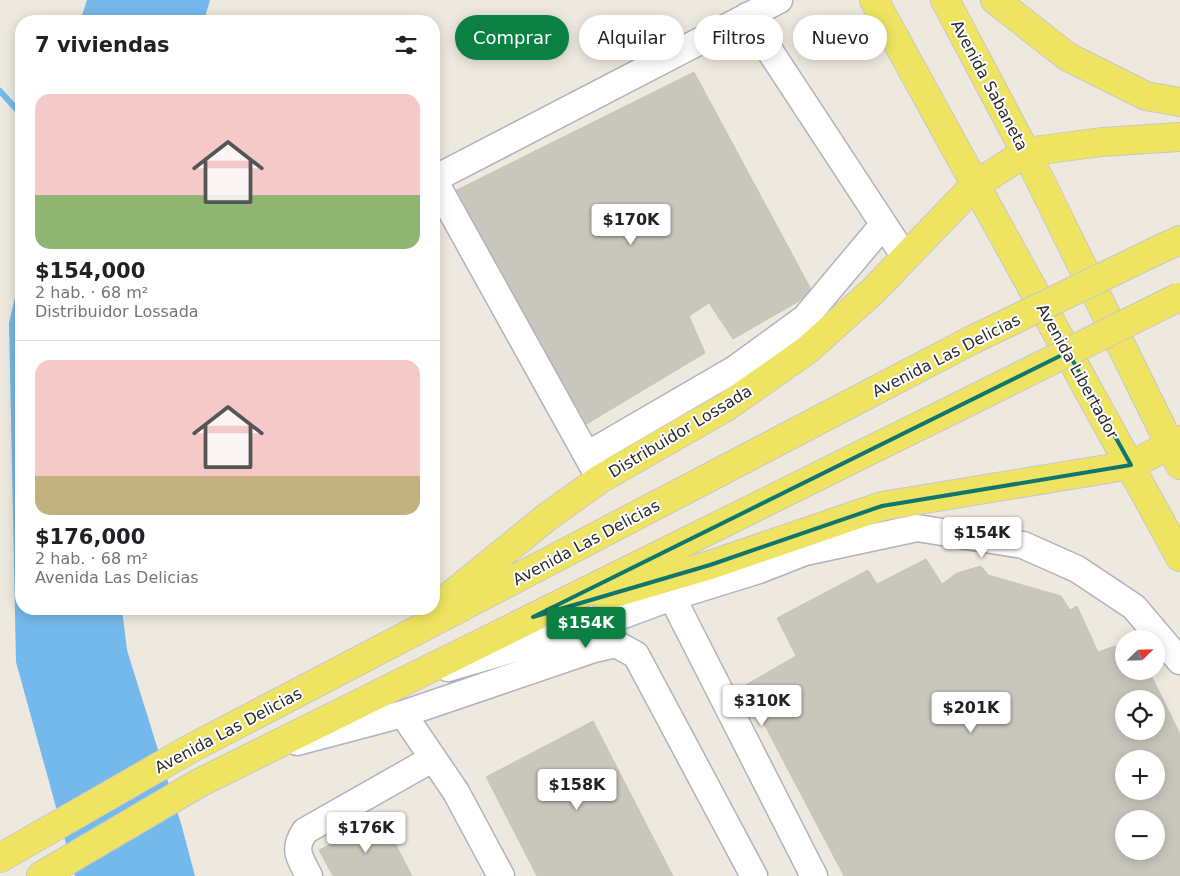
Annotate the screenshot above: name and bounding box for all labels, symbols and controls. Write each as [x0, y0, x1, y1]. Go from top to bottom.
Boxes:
chip: Comprar [455, 15, 569, 60]
chip: Alquilar [579, 15, 684, 60]
chip: Filtros [694, 15, 783, 60]
chip: Nuevo [793, 15, 887, 60]
street label: Avenida Sabaneta [947, 17, 1032, 154]
icon: filters [392, 31, 420, 59]
text: 7 viviendas [35, 33, 170, 57]
icon: home [183, 127, 273, 217]
pin: $170K [596, 204, 666, 246]
text: $170K [603, 210, 659, 229]
text: $154,000 [35, 259, 145, 283]
text: 2 hab. · 68 m² [35, 283, 148, 302]
street label: Avenida Libertador [1033, 300, 1123, 442]
text: Distribuidor Lossada [35, 302, 199, 321]
street label: Avenida Las Delicias [869, 310, 1023, 401]
street label: Distribuidor Lossada [605, 381, 755, 482]
icon: home [183, 392, 273, 482]
street label: Avenida Las Delicias [510, 496, 663, 589]
pin: $154K [947, 516, 1017, 559]
text: $154K [954, 523, 1010, 542]
text: $176,000 [35, 525, 145, 549]
text: 2 hab. · 68 m² [35, 549, 148, 568]
text: Avenida Las Delicias [35, 568, 199, 587]
pin: $154K [551, 606, 621, 649]
text: $154K [558, 613, 614, 632]
north arrow [1115, 630, 1165, 680]
map controls [1115, 630, 1165, 860]
street label: Avenida Las Delicias [152, 684, 305, 777]
pin: $310K [727, 684, 797, 727]
button: locate [1115, 690, 1165, 740]
text: $310K [734, 691, 790, 710]
pin: $201K [936, 692, 1006, 734]
text: $201K [943, 698, 999, 717]
button: + [1115, 750, 1165, 800]
pin: $158K [542, 768, 612, 811]
text: $158K [549, 775, 605, 794]
button: − [1115, 810, 1165, 860]
pin: $176K [331, 812, 401, 854]
text: $176K [338, 818, 394, 837]

